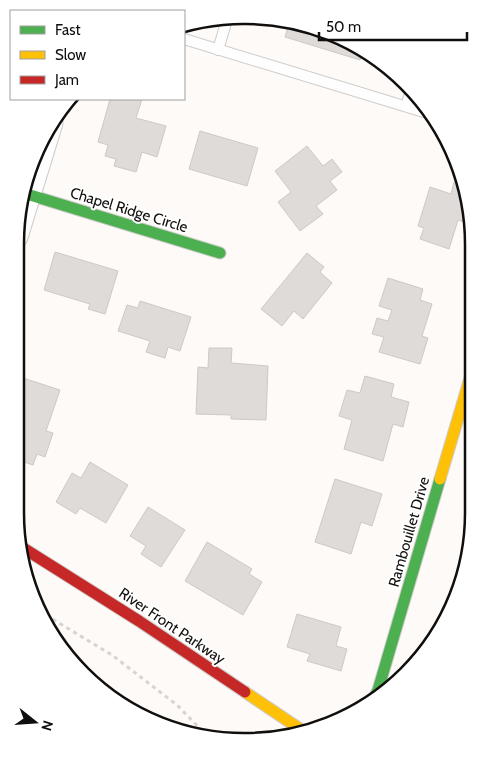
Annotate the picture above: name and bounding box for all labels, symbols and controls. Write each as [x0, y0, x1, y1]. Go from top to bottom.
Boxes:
legend [10, 10, 185, 100]
scale bar [319, 10, 466, 42]
text: 50 m [326, 18, 361, 36]
text: Fast [55, 21, 80, 39]
text: Slow [55, 46, 86, 64]
text: Jam [54, 71, 79, 89]
street label: Chapel Ridge Circle [68, 184, 190, 237]
street label: Rambouillet Drive [385, 475, 433, 589]
street label: River Front Parkway [116, 584, 229, 668]
north arrow [10, 697, 60, 747]
text: N [37, 718, 57, 733]

